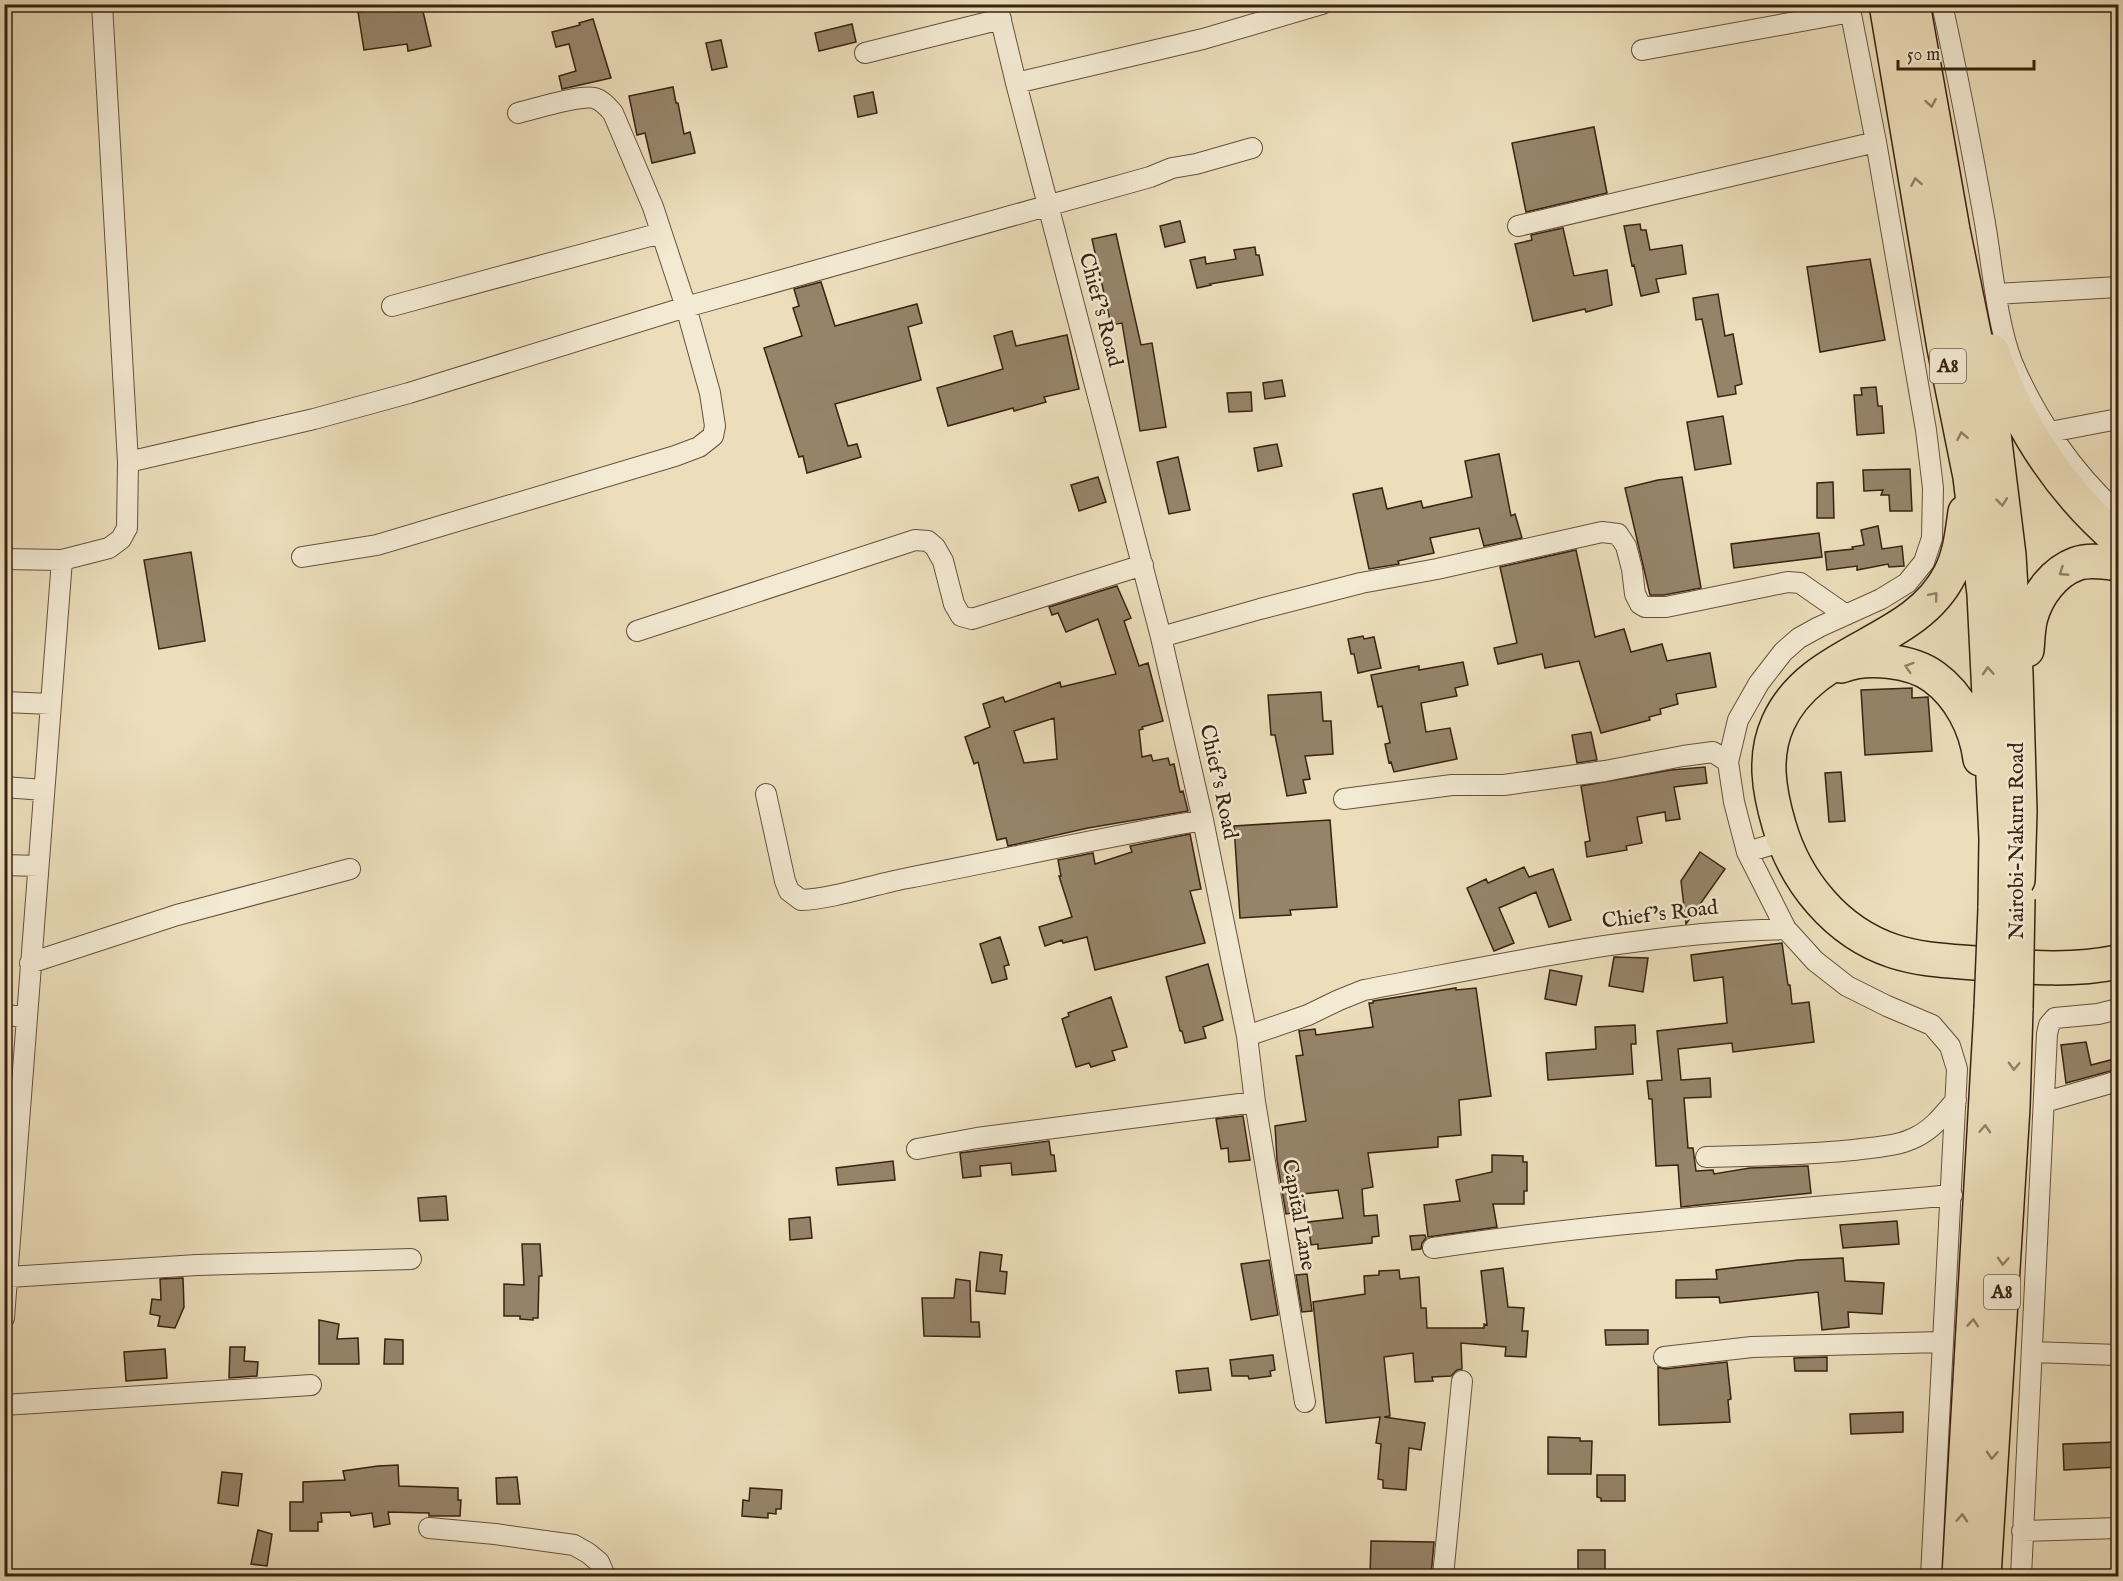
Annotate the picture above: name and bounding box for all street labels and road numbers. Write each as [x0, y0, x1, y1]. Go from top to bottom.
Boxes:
street label: Chief's Road [1072, 250, 1128, 371]
road number: A8 [1930, 349, 1966, 383]
street label: Chief's Road [1193, 722, 1243, 843]
street label: Nairobi-Nakuru Road [2004, 742, 2031, 940]
street label: Chief's Road [1600, 894, 1720, 936]
street label: Capital Lane [1275, 1157, 1321, 1273]
road number: A8 [1984, 1275, 2020, 1309]

